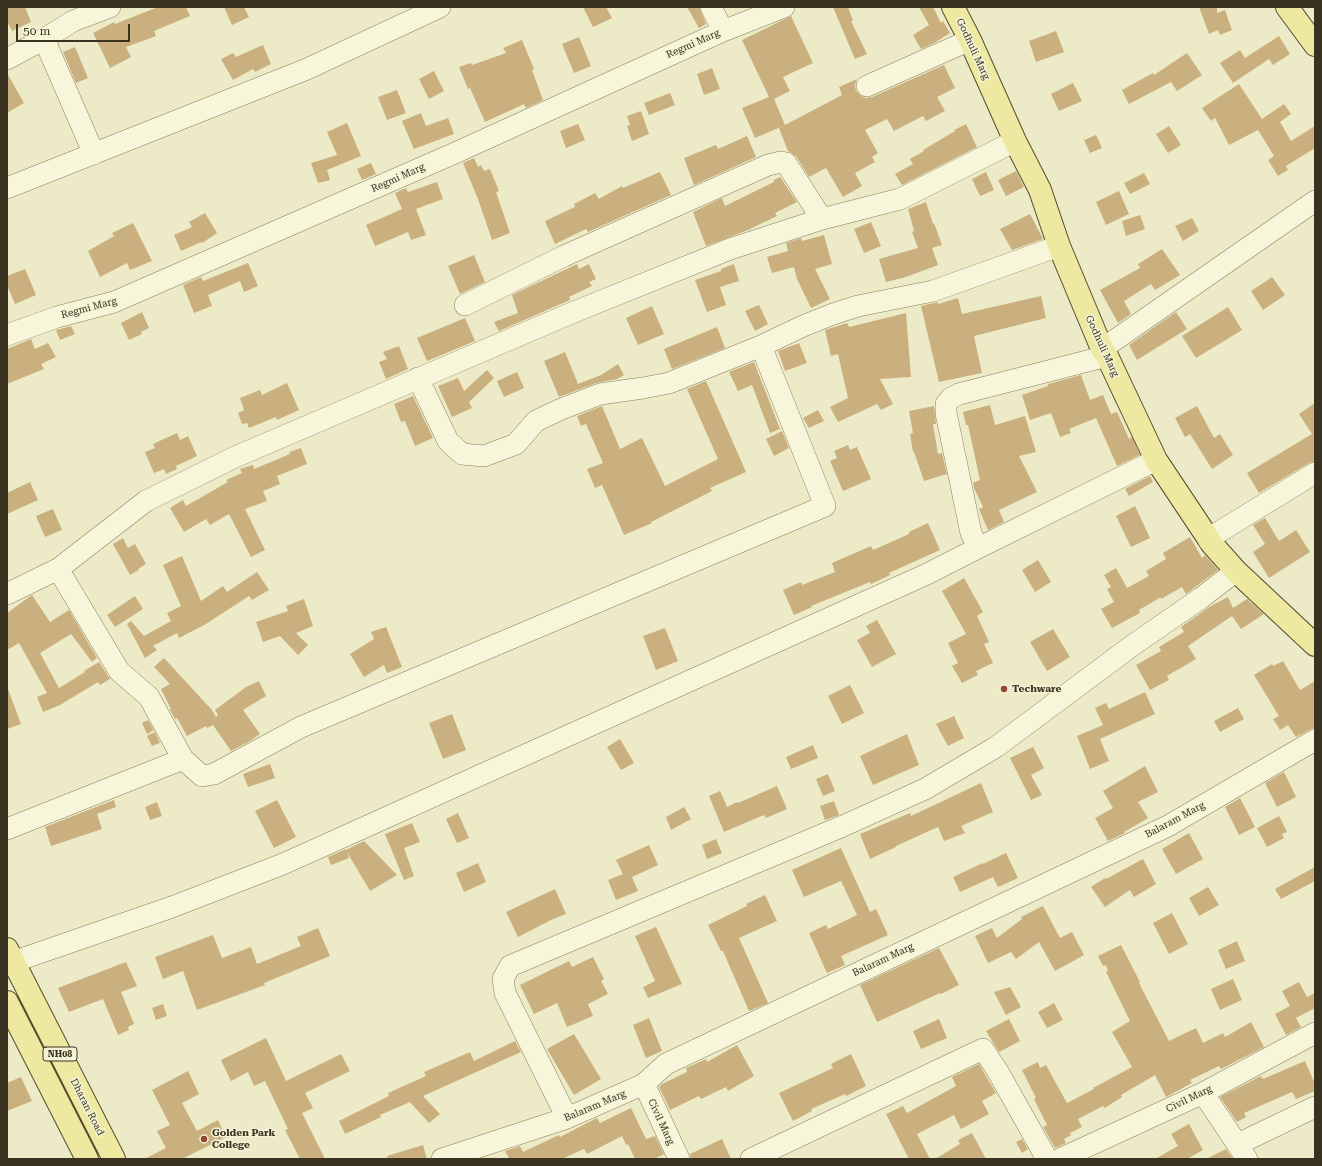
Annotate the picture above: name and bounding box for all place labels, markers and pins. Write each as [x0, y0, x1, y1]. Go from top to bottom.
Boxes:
place label: Techware [1012, 683, 1061, 695]
marker: Techware [999, 684, 1009, 694]
place label: Golden Park College [212, 1127, 275, 1150]
marker: Golden Park College [199, 1134, 209, 1144]

